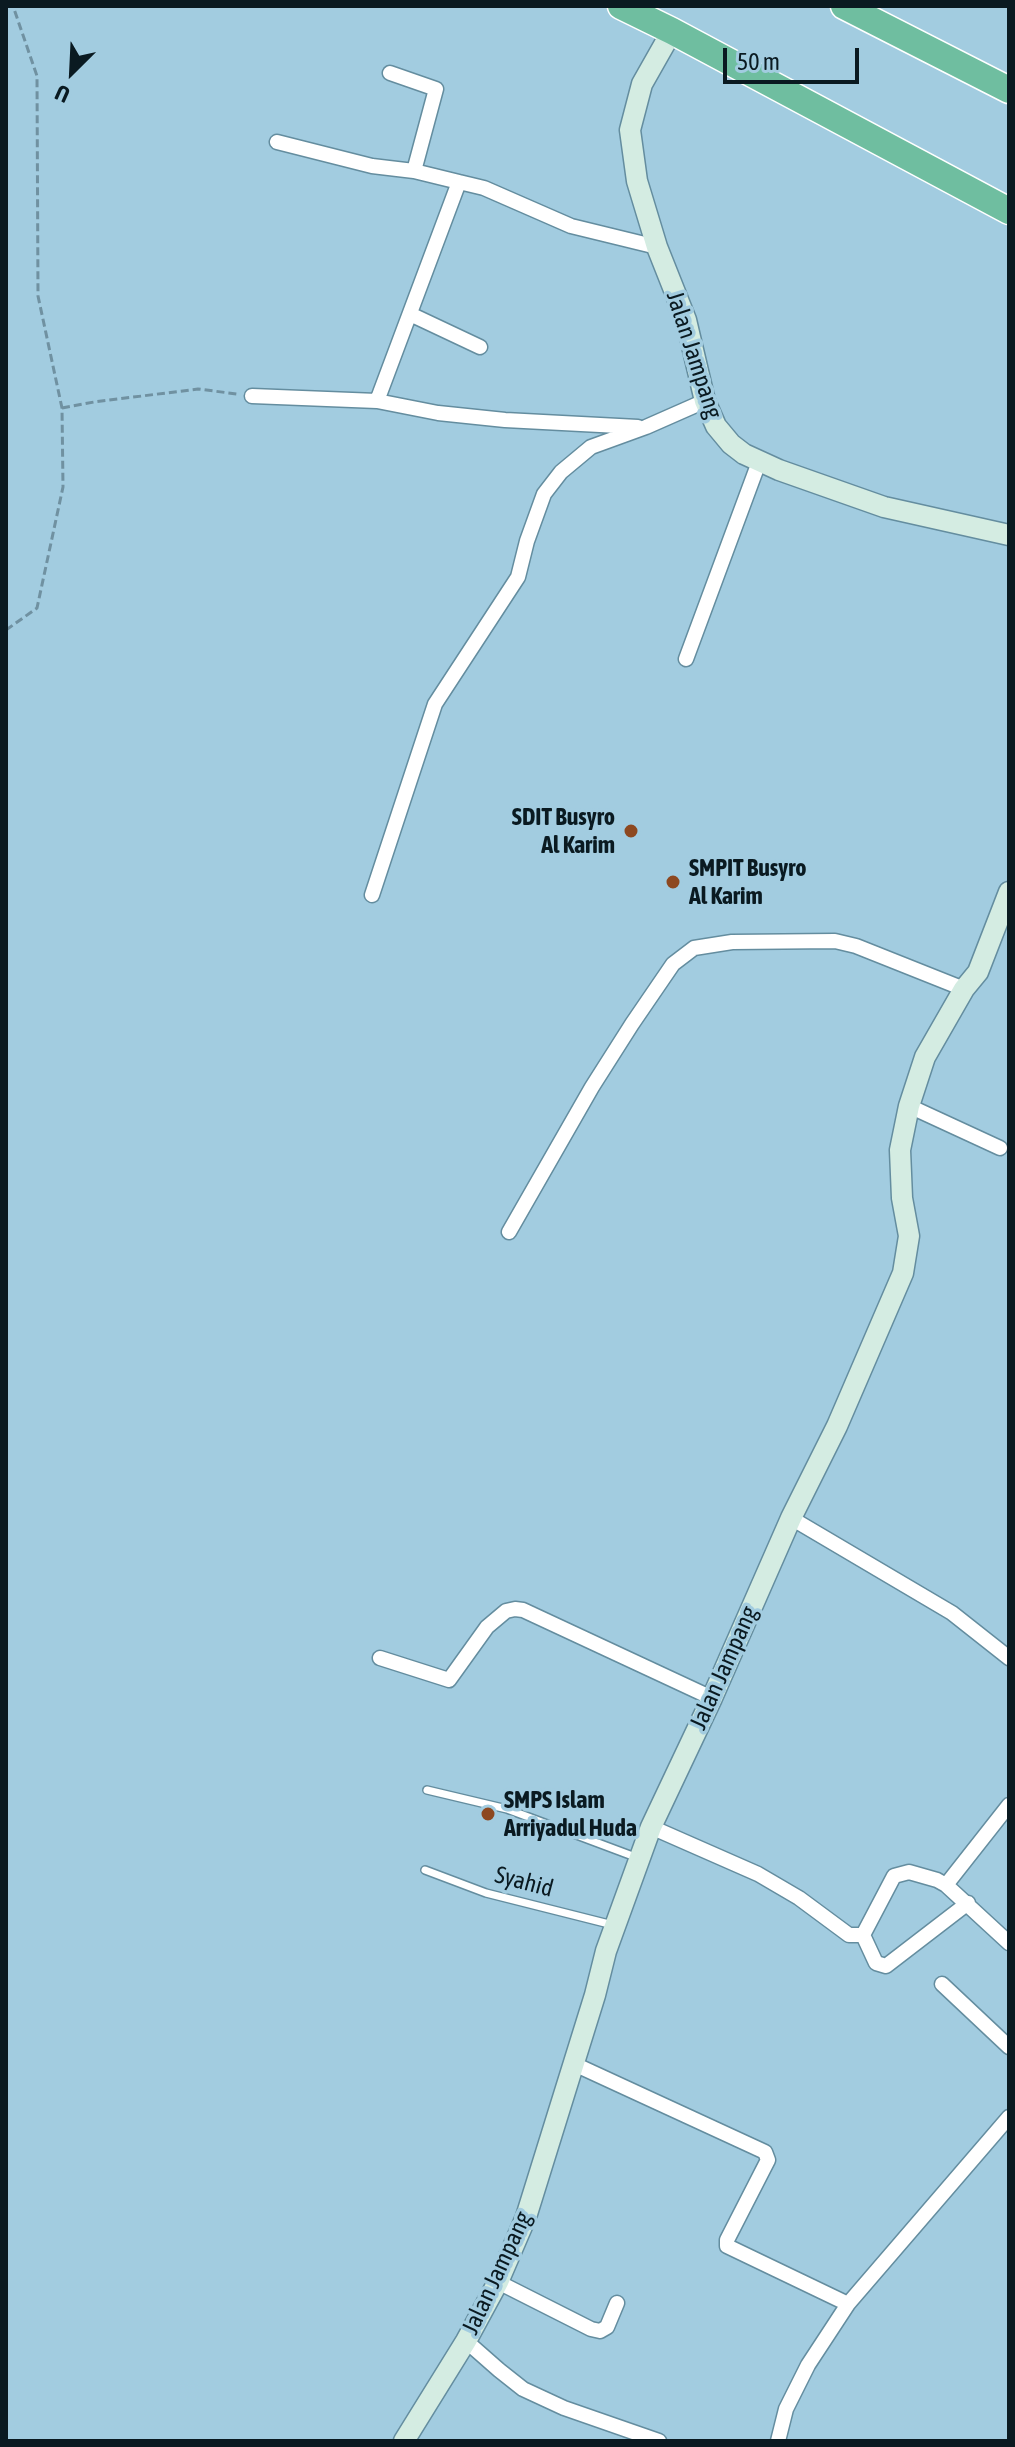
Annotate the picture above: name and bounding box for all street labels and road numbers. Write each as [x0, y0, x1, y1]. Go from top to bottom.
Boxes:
street label: Jalan Jampang [660, 288, 728, 422]
street label: Jalan Jampang [684, 1602, 764, 1734]
street label: Syahid [492, 1860, 556, 1904]
street label: Jalan Jampang [456, 2207, 538, 2339]

